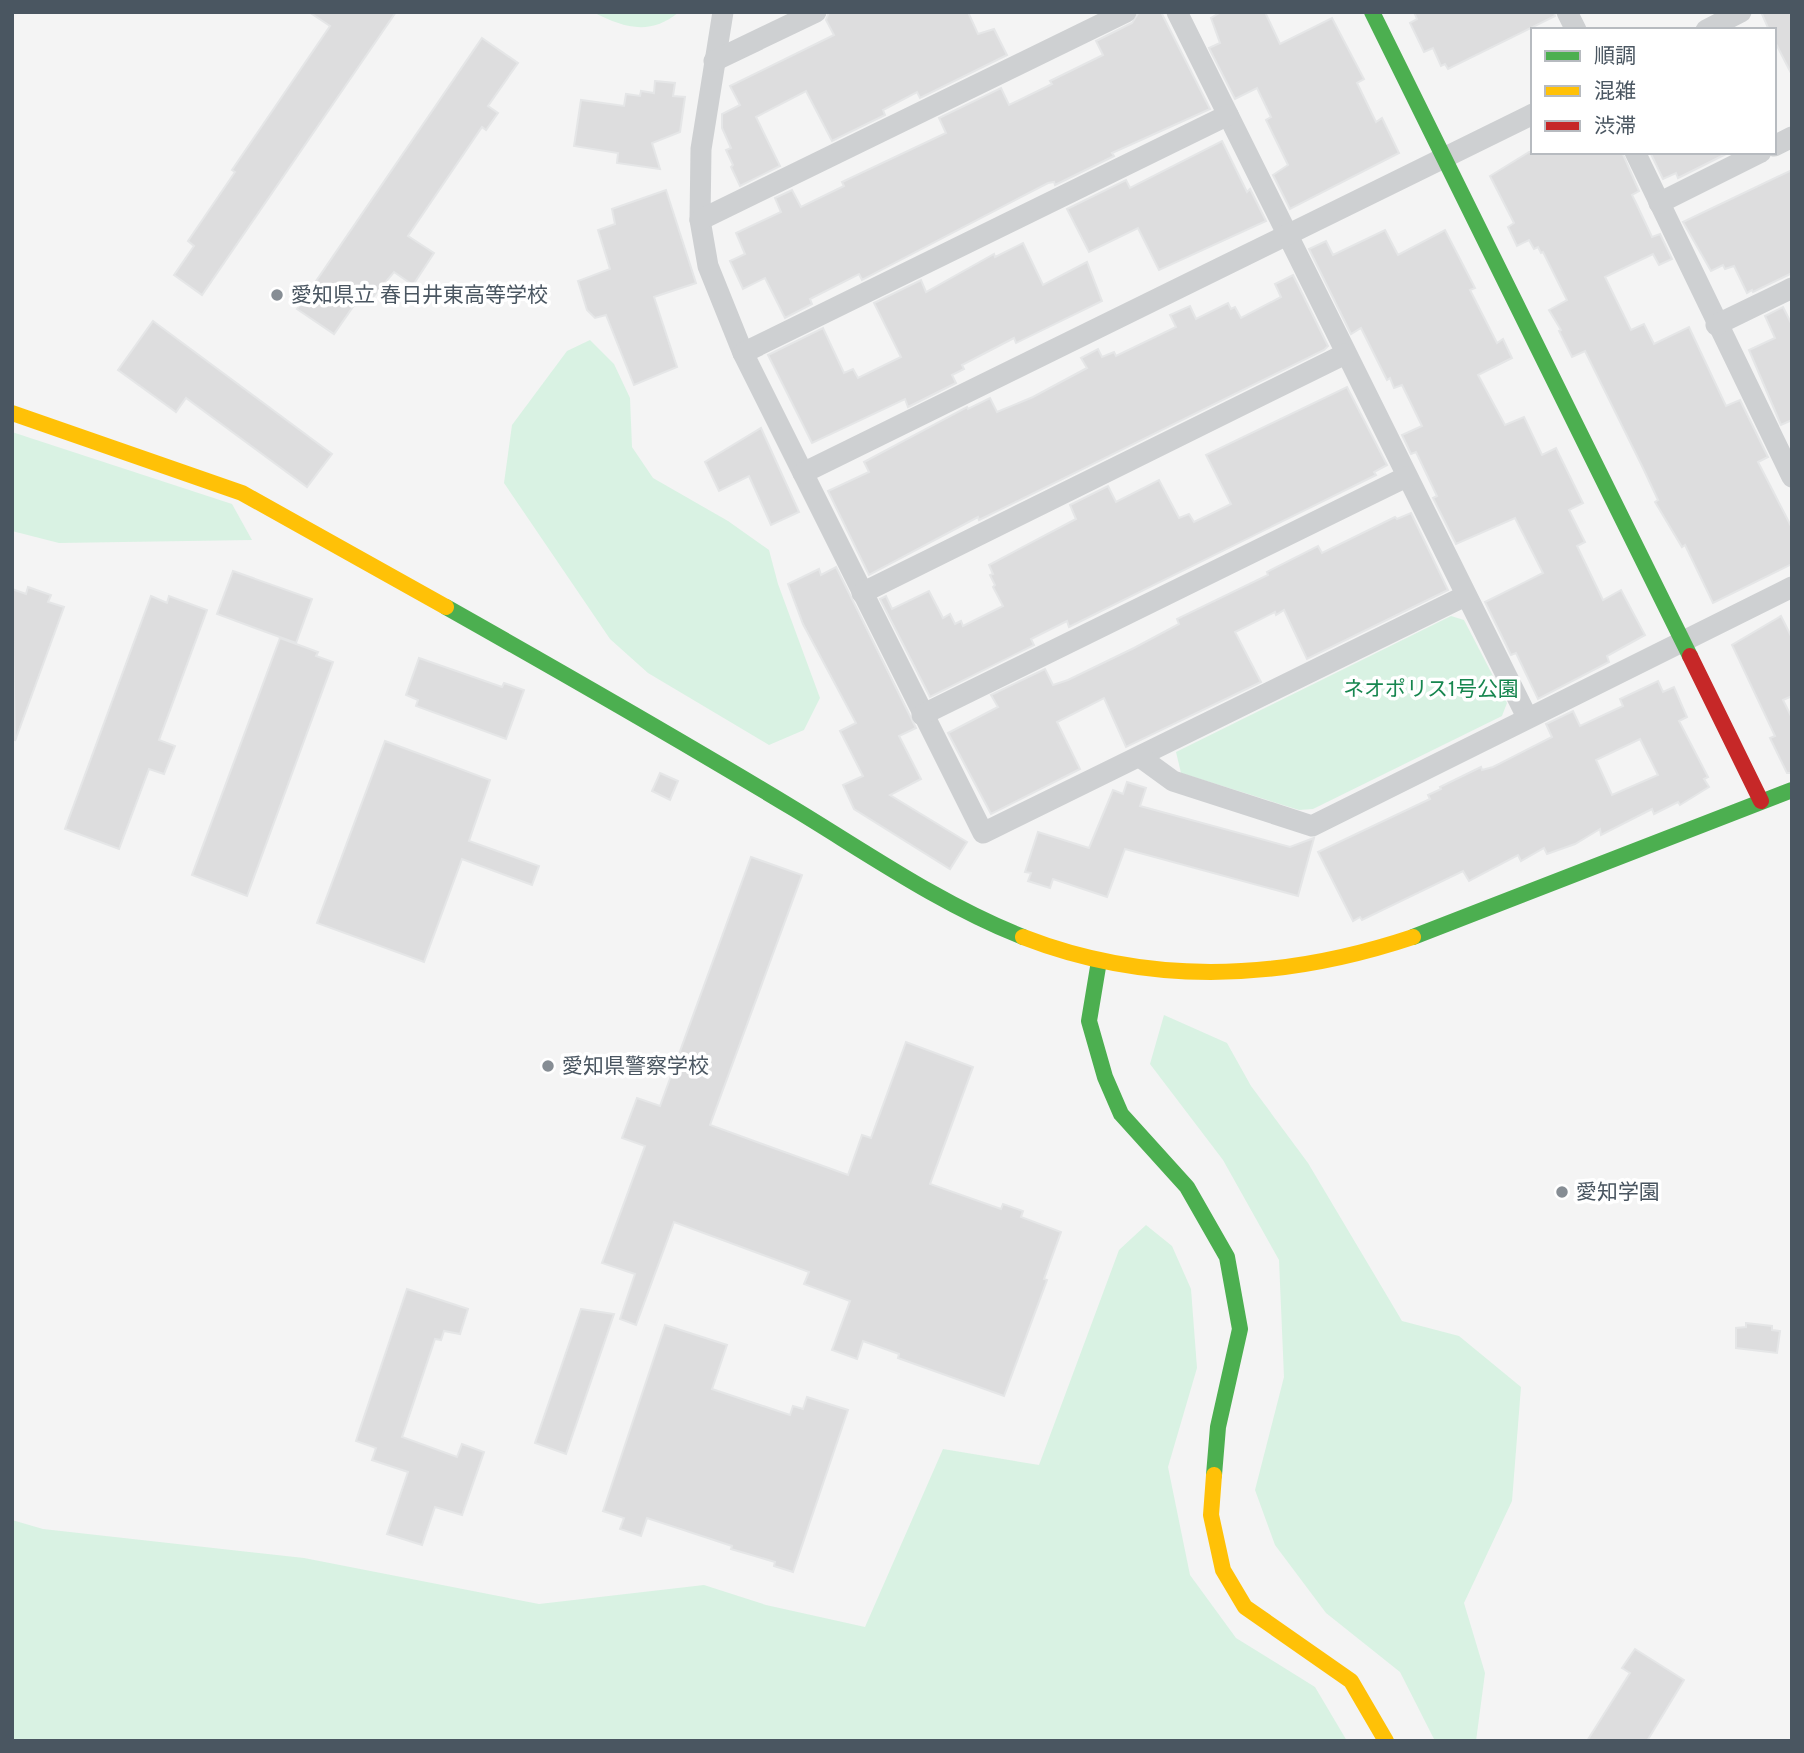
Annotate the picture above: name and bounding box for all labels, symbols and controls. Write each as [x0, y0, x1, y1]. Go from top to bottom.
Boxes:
legend [1531, 28, 1776, 154]
text: 順調 [1594, 44, 1636, 71]
text: 混雑 [1594, 79, 1636, 106]
text: 渋滞 [1594, 114, 1636, 141]
place label: 愛知県立 春日井東高等学校 [291, 283, 548, 310]
marker: 愛知県立 春日井東高等学校 [269, 287, 285, 303]
park label: ネオポリス1号公園 [1343, 677, 1519, 704]
place label: 愛知県警察学校 [562, 1054, 709, 1081]
marker: 愛知県警察学校 [540, 1058, 556, 1074]
place label: 愛知学園 [1576, 1180, 1660, 1207]
marker: 愛知学園 [1554, 1184, 1570, 1200]

